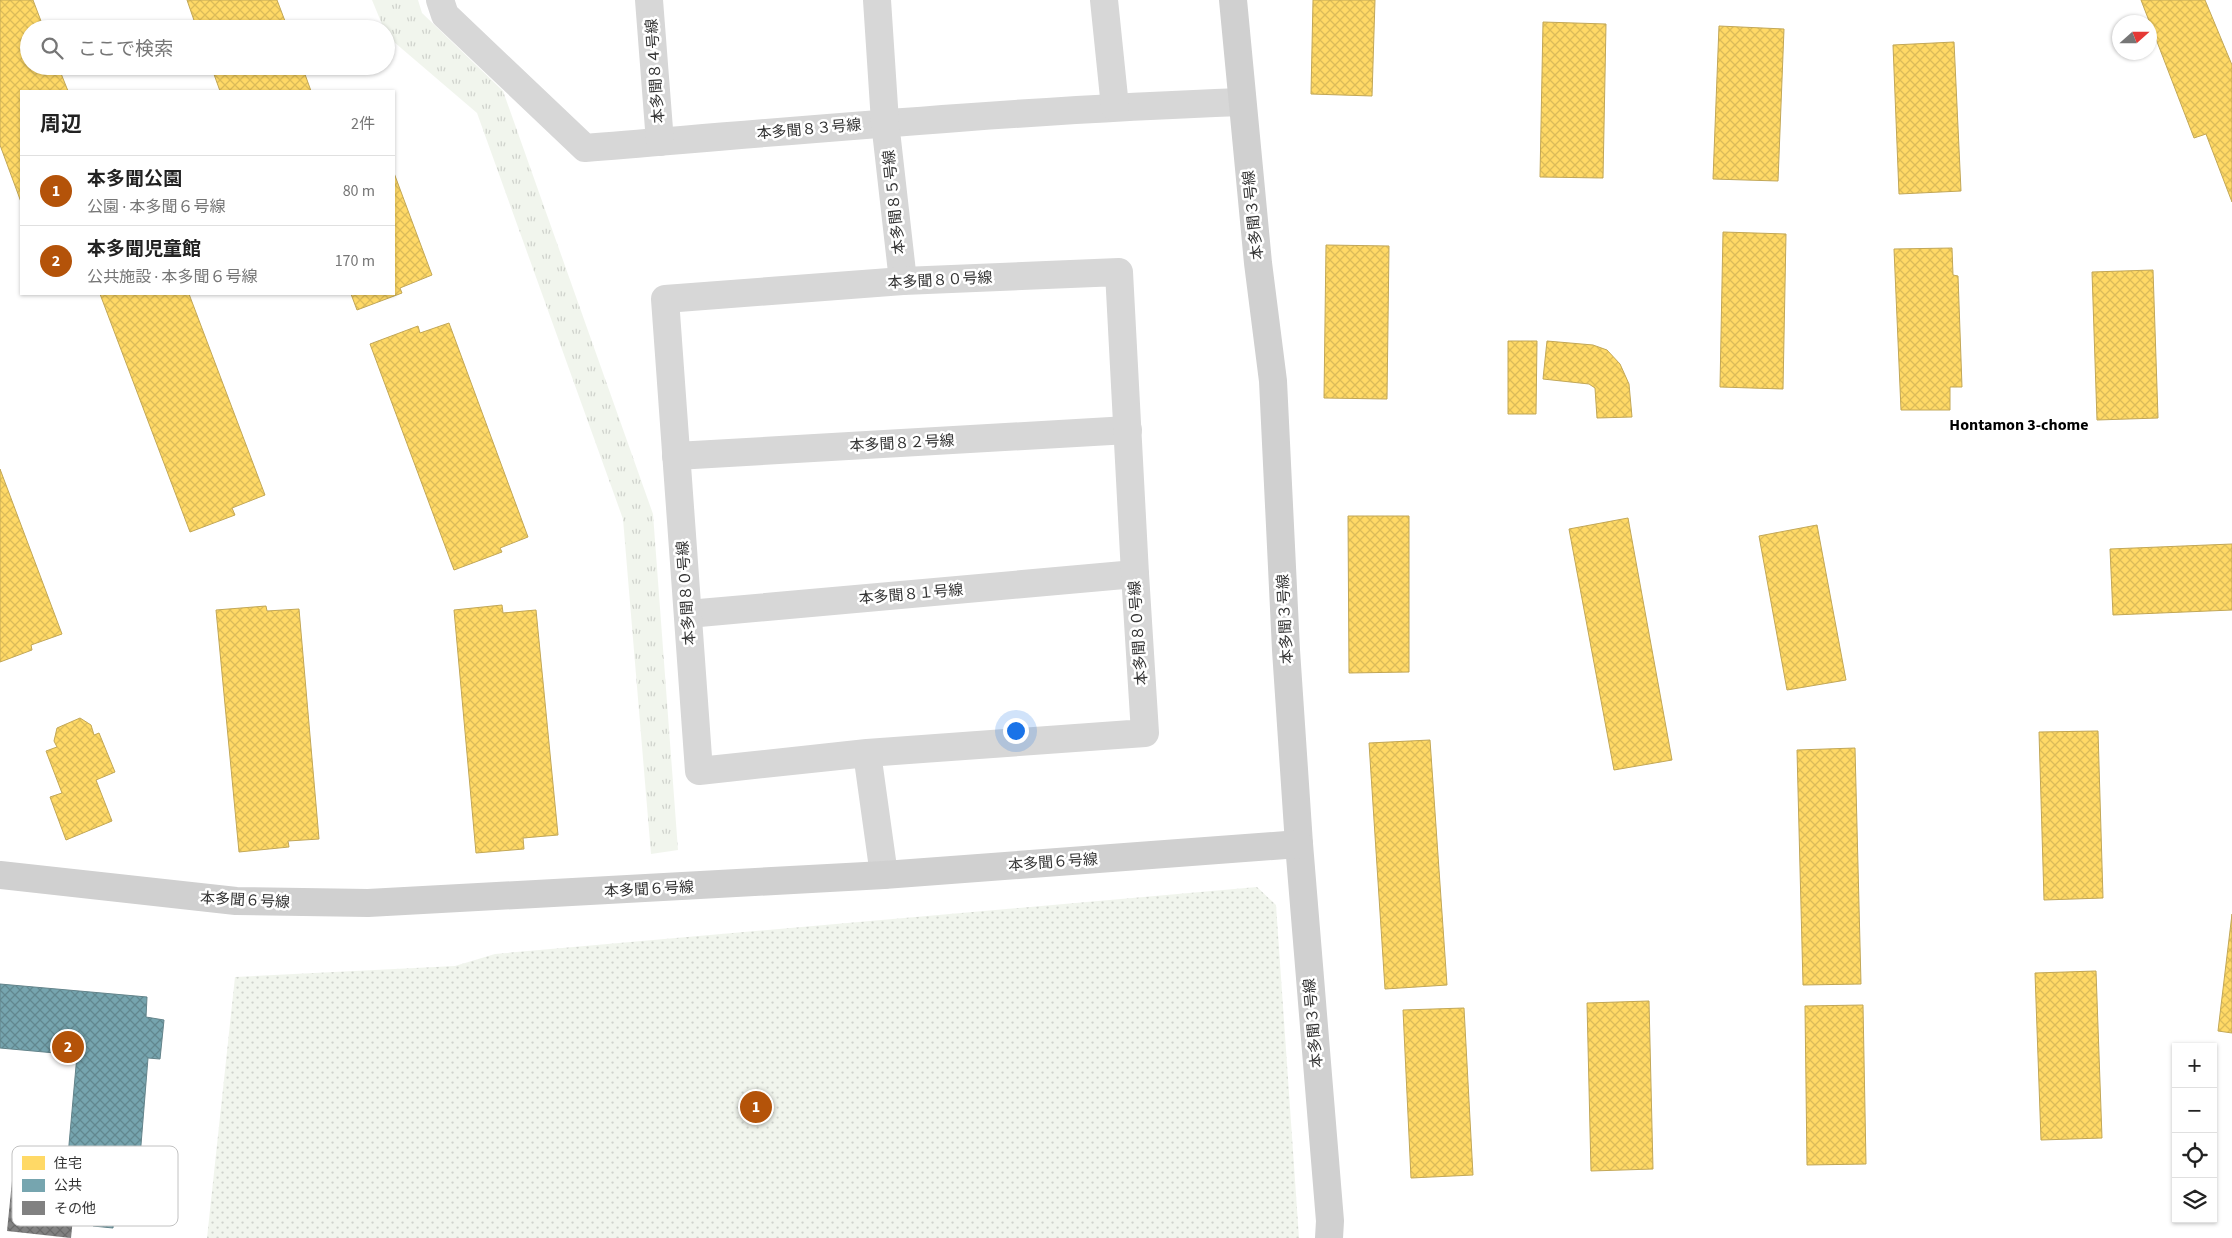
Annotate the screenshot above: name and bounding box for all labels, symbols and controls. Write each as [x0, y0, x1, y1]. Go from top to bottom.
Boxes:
north arrow [2112, 15, 2157, 60]
street label: 本多聞８４号線 [641, 18, 670, 124]
search box [20, 20, 395, 75]
icon: search [38, 34, 66, 62]
text: ここで検索 [78, 36, 173, 63]
text: 周辺 [40, 109, 82, 139]
text: 2件 [351, 113, 375, 135]
street label: 本多聞８３号線 [756, 114, 862, 145]
street label: 本多聞８５号線 [879, 149, 910, 255]
text: 本多聞公園 [87, 166, 182, 193]
street label: 本多聞３号線 [1238, 169, 1269, 261]
text: 1 [52, 180, 60, 202]
text: 80 m [343, 180, 375, 202]
text: 公園 · 本多聞６号線 [87, 196, 225, 218]
text: 本多聞児童館 [87, 236, 201, 263]
text: 2 [52, 250, 60, 272]
text: 170 m [335, 250, 375, 272]
text: 公共施設 · 本多聞６号線 [87, 266, 257, 288]
street label: 本多聞８０号線 [887, 267, 993, 294]
district label: Hontamon 3-chome [1949, 414, 2089, 436]
street label: 本多聞８２号線 [849, 430, 955, 457]
street label: 本多聞８０号線 [672, 540, 701, 646]
street label: 本多聞３号線 [1273, 573, 1298, 664]
street label: 本多聞８１号線 [858, 579, 964, 610]
street label: 本多聞８０号線 [1124, 580, 1153, 686]
your location [1003, 718, 1029, 744]
street label: 本多聞６号線 [1007, 849, 1099, 876]
street label: 本多聞６号線 [604, 877, 695, 902]
street label: 本多聞６号線 [199, 888, 290, 913]
street label: 本多聞３号線 [1299, 977, 1328, 1069]
pin: 2 [52, 1028, 84, 1066]
map controls [2172, 1043, 2217, 1223]
button: + [2172, 1043, 2217, 1088]
pin: 1 [740, 1088, 772, 1126]
button: − [2172, 1088, 2217, 1133]
button: locate [2172, 1133, 2217, 1178]
legend [12, 1146, 178, 1226]
text: 住宅 [54, 1154, 82, 1174]
text: 公共 [54, 1176, 82, 1196]
button: layers [2172, 1178, 2217, 1223]
text: その他 [54, 1199, 96, 1219]

